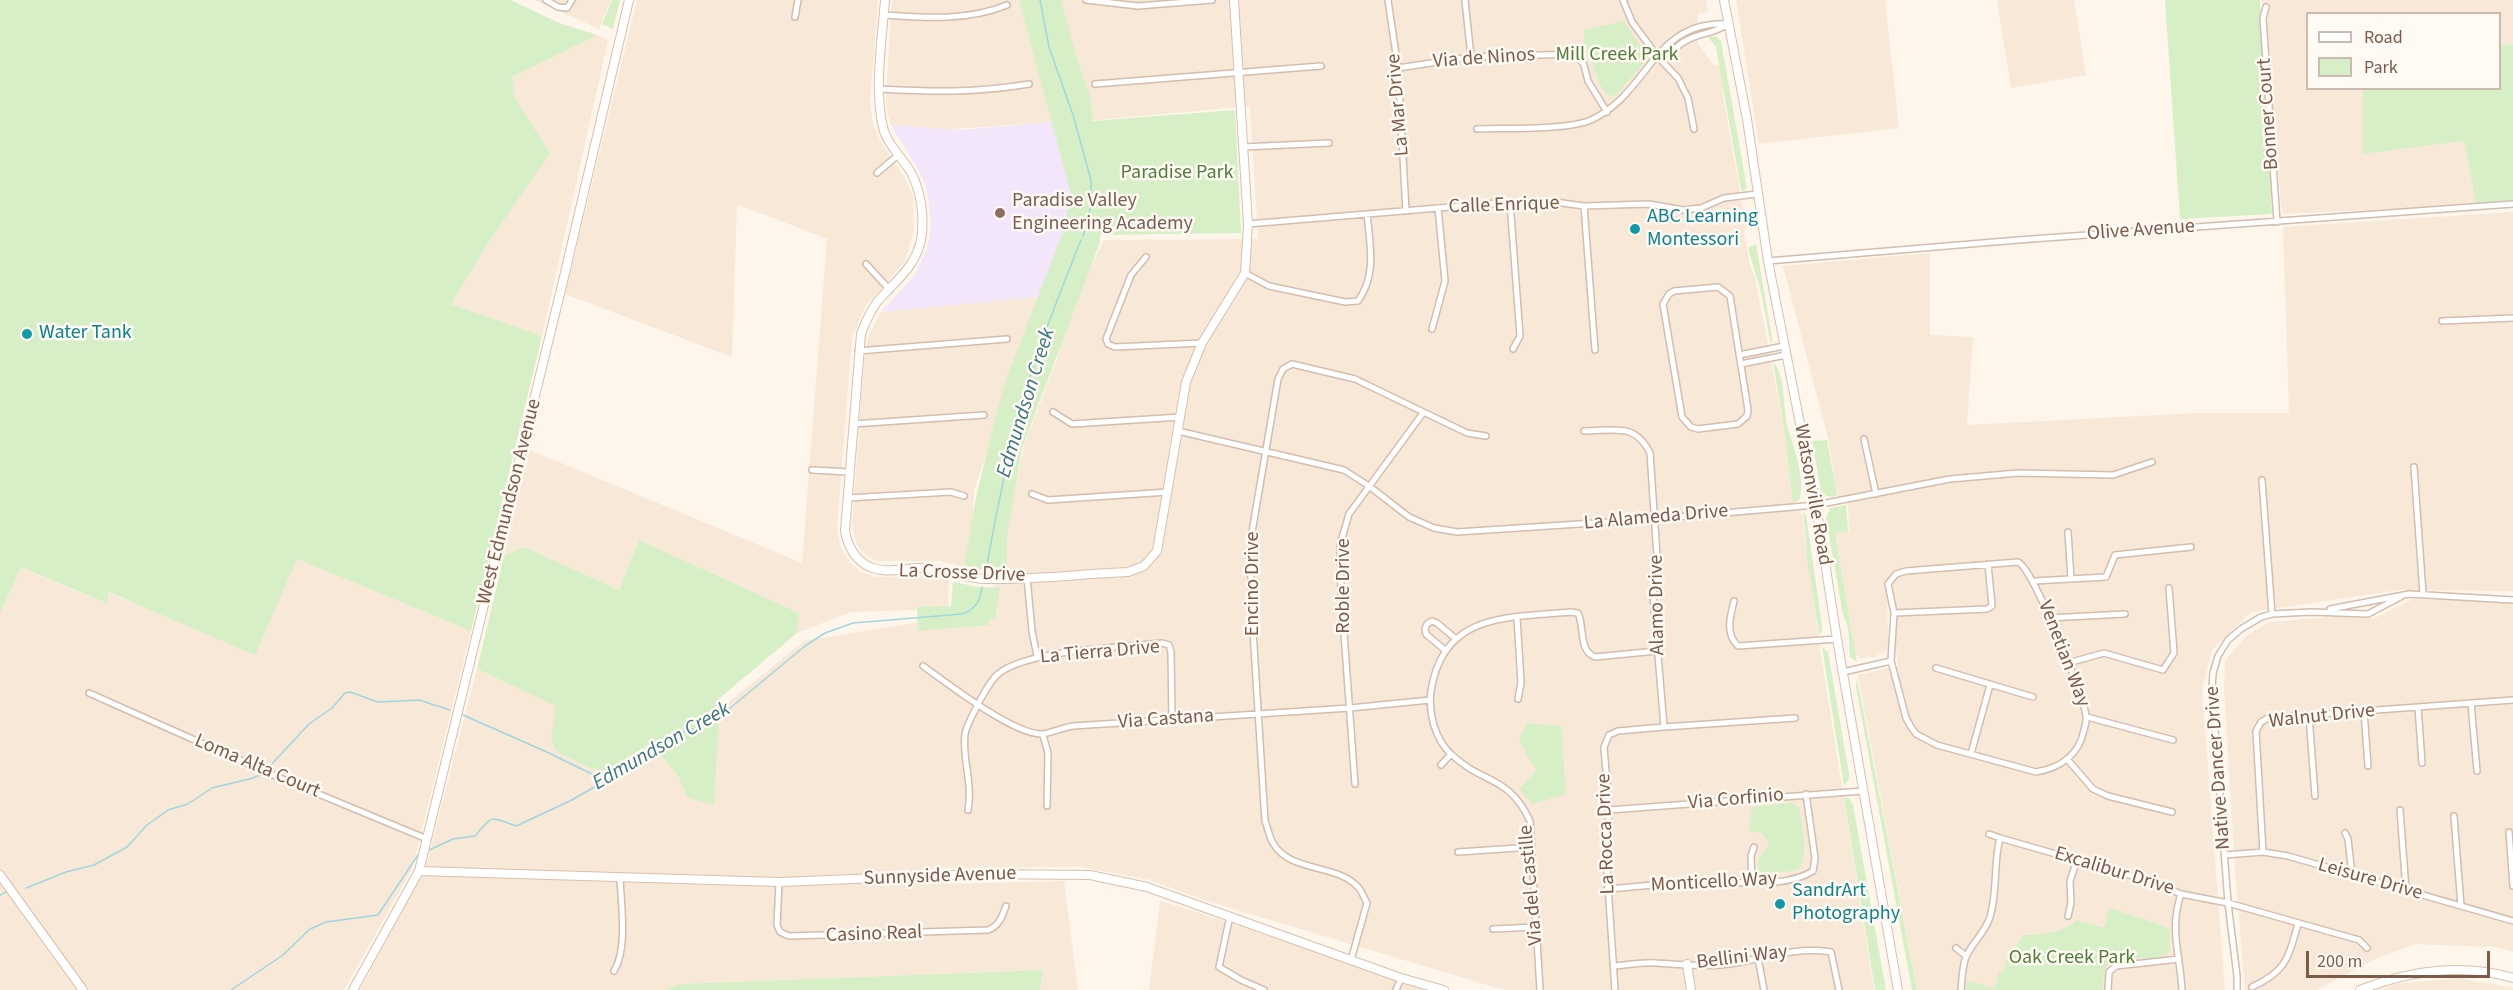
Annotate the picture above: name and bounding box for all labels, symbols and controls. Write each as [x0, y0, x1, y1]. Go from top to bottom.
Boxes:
legend [2306, 12, 2501, 90]
text: Road [2364, 25, 2403, 50]
street label: Via de Ninos [1432, 43, 1536, 75]
park label: Mill Creek Park [1556, 44, 1678, 68]
street label: La Mar Drive [1383, 53, 1415, 157]
text: Park [2364, 55, 2398, 80]
street label: Bonner Court [2253, 57, 2285, 171]
park label: Paradise Park [1121, 162, 1233, 186]
place label: Paradise Valley Engineering Academy [1012, 190, 1193, 237]
street label: Calle Enrique [1448, 192, 1560, 220]
marker: Paradise Valley Engineering Academy [993, 206, 1007, 220]
place label: ABC Learning Montessori [1647, 206, 1758, 253]
street label: Olive Avenue [2086, 215, 2196, 247]
marker: ABC Learning Montessori [1628, 222, 1642, 236]
place label: Water Tank [39, 322, 132, 346]
water label: Edmundson Creek [992, 325, 1062, 481]
marker: Water Tank [20, 327, 34, 341]
street label: West Edmundson Avenue [473, 397, 547, 607]
street label: Watsonville Road [1788, 422, 1836, 568]
street label: La Alameda Drive [1583, 500, 1729, 536]
street label: Encino Drive [1242, 532, 1266, 636]
street label: Roble Drive [1333, 538, 1357, 634]
street label: Alamo Drive [1645, 554, 1671, 656]
street label: La Crosse Drive [898, 560, 1026, 588]
street label: Venetian Way [2032, 597, 2094, 711]
street label: La Tierra Drive [1039, 636, 1161, 670]
street label: Native Dancer Drive [2201, 685, 2237, 851]
water label: Edmundson Creek [589, 697, 735, 797]
street label: Walnut Drive [2268, 699, 2376, 735]
street label: Via Castana [1117, 705, 1215, 735]
street label: Loma Alta Court [191, 730, 323, 804]
street label: La Rocca Drive [1593, 773, 1621, 895]
street label: Via Corfinio [1687, 784, 1785, 816]
street label: Via del Castille [1515, 824, 1549, 946]
street label: Excalibur Drive [2051, 842, 2177, 902]
street label: Leisure Drive [2315, 854, 2425, 906]
street label: Sunnyside Avenue [863, 862, 1017, 892]
street label: Monticello Way [1650, 868, 1778, 898]
place label: SandrArt Photography [1792, 880, 1900, 927]
marker: SandrArt Photography [1773, 897, 1787, 911]
street label: Casino Real [825, 921, 923, 949]
scale bar [2309, 939, 2494, 977]
street label: Bellini Way [1695, 941, 1789, 975]
park label: Oak Creek Park [2009, 947, 2135, 971]
text: 200 m [2317, 949, 2362, 974]

